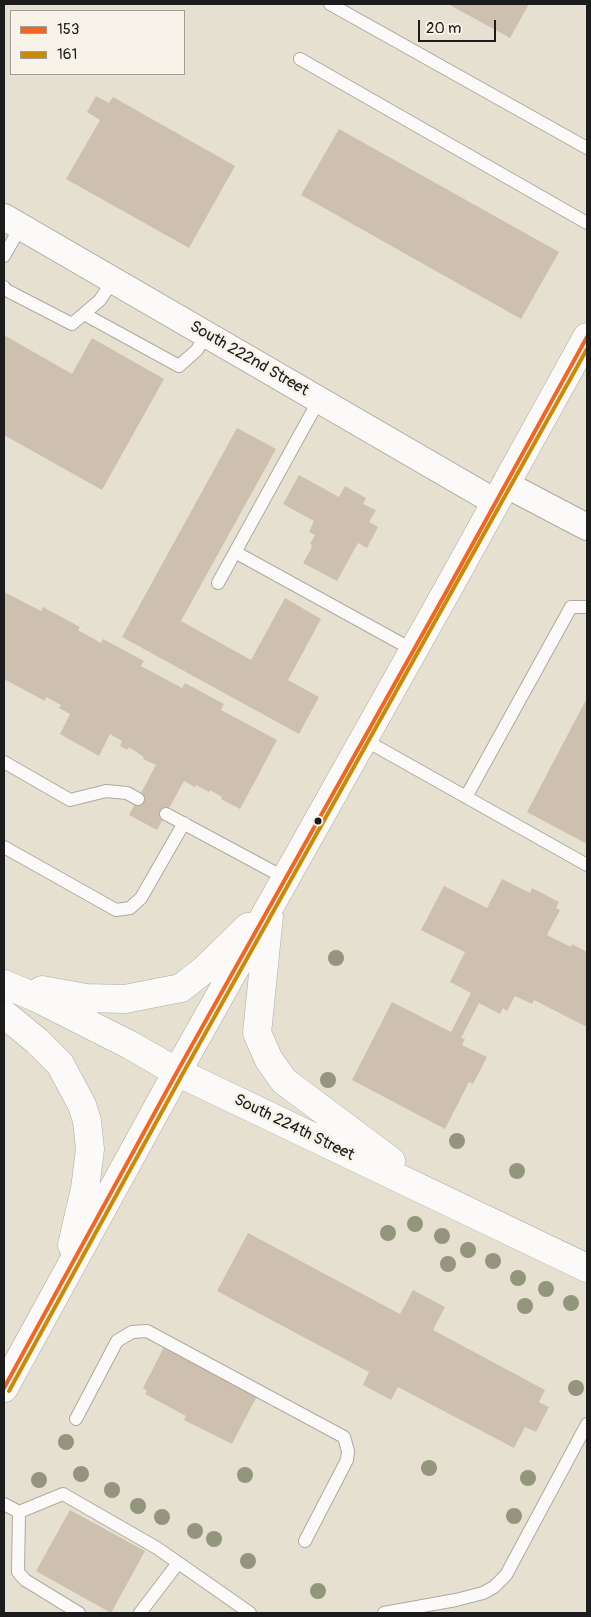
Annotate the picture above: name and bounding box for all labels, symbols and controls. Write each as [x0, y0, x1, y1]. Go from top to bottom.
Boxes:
legend [10, 10, 185, 75]
scale bar [421, 10, 498, 42]
text: 20 m [426, 19, 461, 38]
text: 153 [57, 20, 79, 39]
text: 161 [57, 45, 77, 64]
street label: South 222nd Street [186, 317, 312, 401]
unlabelled marker [313, 816, 323, 826]
street label: South 224th Street [231, 1091, 357, 1165]

